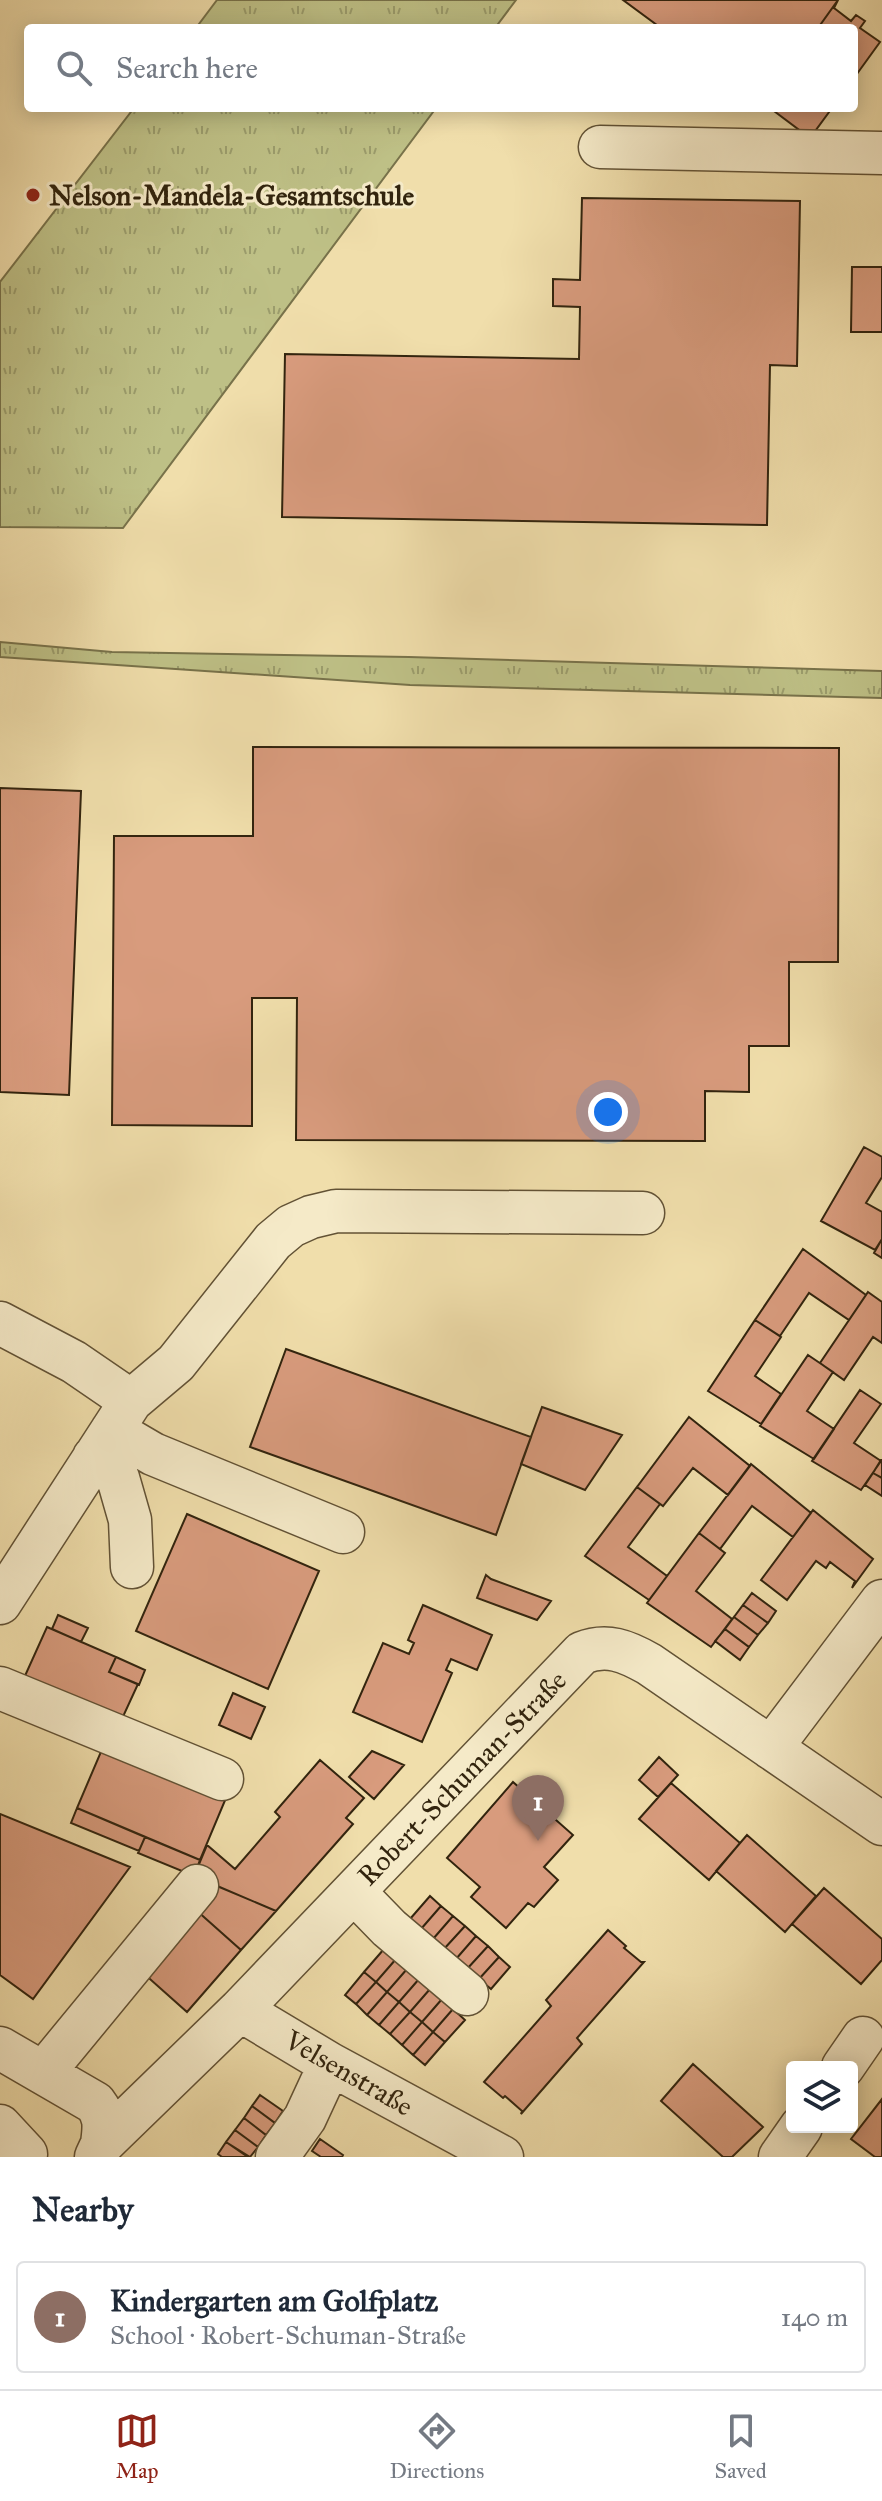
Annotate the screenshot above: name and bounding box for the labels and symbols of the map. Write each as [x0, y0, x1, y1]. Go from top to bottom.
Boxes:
place label: Nelson-Mandela-Gesamtschule [49, 178, 414, 213]
marker: Nelson-Mandela-Gesamtschule [24, 186, 42, 204]
your location [588, 1092, 628, 1132]
street label: Robert-Schuman-Straße [350, 1663, 574, 1893]
pin: 1 [512, 1775, 564, 1841]
street label: Velsenstraße [278, 2022, 419, 2124]

